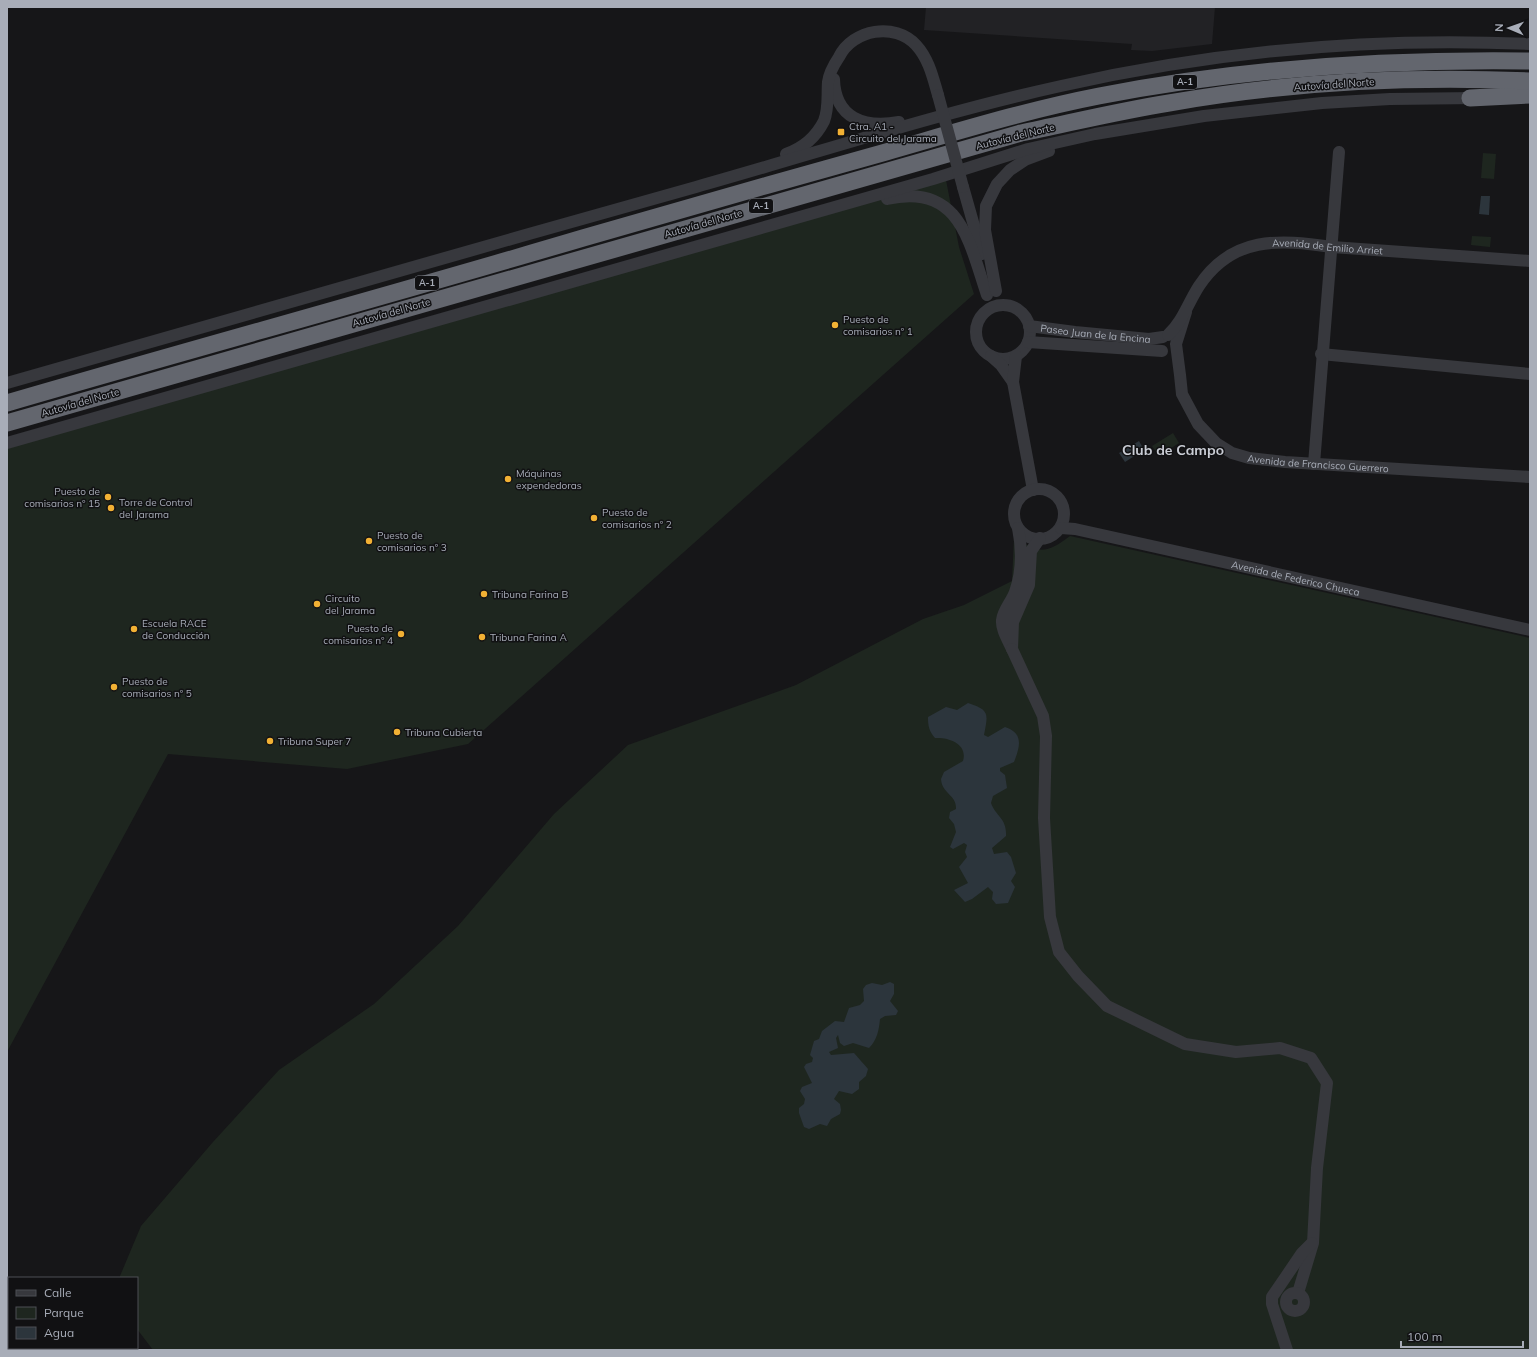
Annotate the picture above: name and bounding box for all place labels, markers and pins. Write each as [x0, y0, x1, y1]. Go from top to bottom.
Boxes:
place label: Ctra. A1 - Circuito del Jarama [849, 120, 937, 145]
marker: Ctra. A1 - Circuito del Jarama [836, 127, 846, 137]
place label: Puesto de comisarios nº 1 [843, 313, 913, 338]
marker: Puesto de comisarios nº 1 [830, 320, 840, 330]
place label: Máquinas expendedoras [516, 467, 582, 492]
marker: Máquinas expendedoras [503, 474, 513, 484]
place label: Puesto de comisarios nº 15 [24, 485, 100, 510]
marker: Puesto de comisarios nº 15 [103, 492, 113, 502]
place label: Torre de Control del Jarama [119, 496, 193, 521]
marker: Torre de Control del Jarama [106, 503, 116, 513]
place label: Puesto de comisarios nº 2 [602, 506, 672, 531]
marker: Puesto de comisarios nº 2 [589, 513, 599, 523]
place label: Puesto de comisarios nº 3 [377, 529, 447, 554]
marker: Puesto de comisarios nº 3 [364, 536, 374, 546]
place label: Tribuna Farina B [492, 588, 568, 601]
marker: Tribuna Farina B [479, 589, 489, 599]
place label: Circuito del Jarama [325, 592, 375, 617]
marker: Circuito del Jarama [312, 599, 322, 609]
place label: Escuela RACE de Conducción [142, 617, 210, 642]
place label: Puesto de comisarios nº 4 [323, 622, 393, 647]
marker: Escuela RACE de Conducción [129, 624, 139, 634]
marker: Puesto de comisarios nº 4 [396, 629, 406, 639]
place label: Tribuna Farina A [490, 631, 567, 644]
marker: Tribuna Farina A [477, 632, 487, 642]
place label: Puesto de comisarios nº 5 [122, 675, 192, 700]
marker: Puesto de comisarios nº 5 [109, 682, 119, 692]
place label: Tribuna Cubierta [405, 726, 482, 739]
marker: Tribuna Cubierta [392, 727, 402, 737]
place label: Tribuna Super 7 [278, 735, 351, 748]
marker: Tribuna Super 7 [265, 736, 275, 746]

